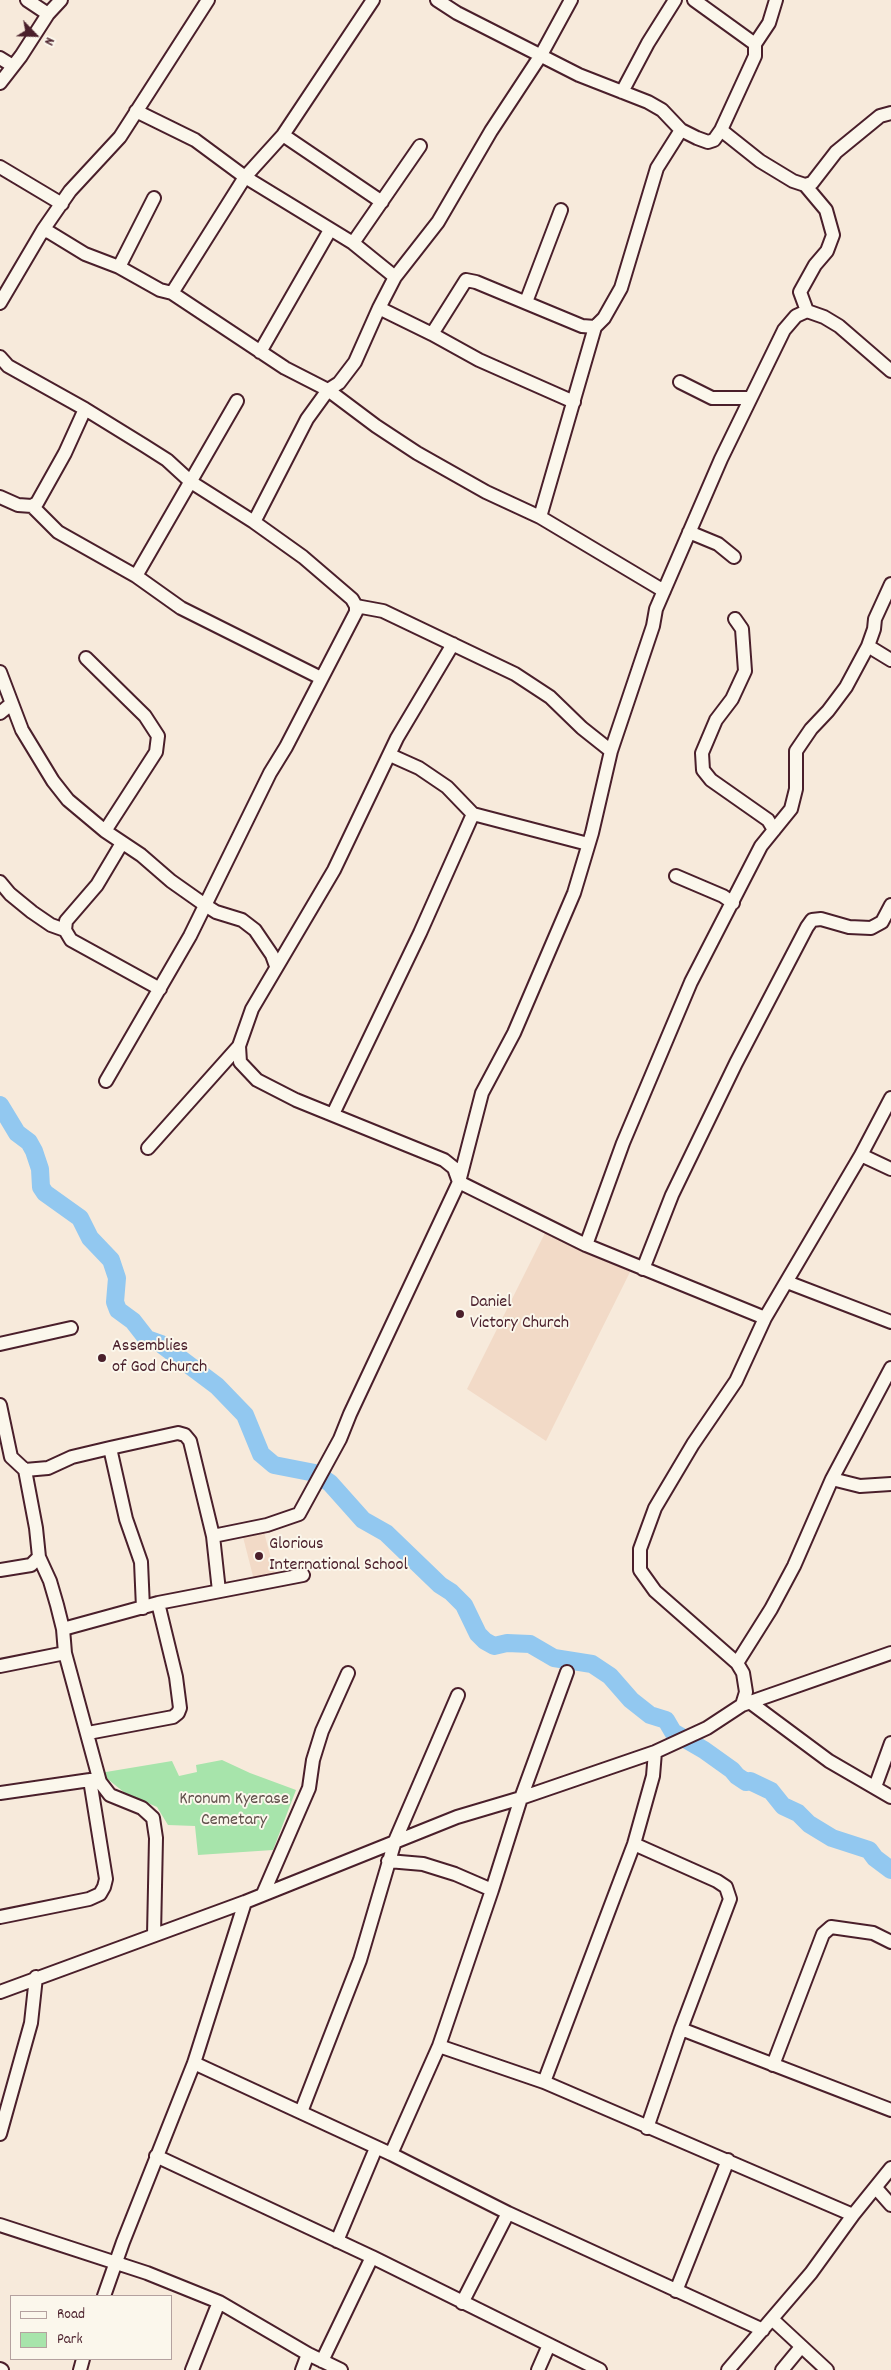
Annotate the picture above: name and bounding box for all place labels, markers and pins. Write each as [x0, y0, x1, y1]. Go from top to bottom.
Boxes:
place label: Daniel Victory Church [470, 1293, 569, 1336]
marker: Daniel Victory Church [454, 1308, 466, 1320]
place label: Assemblies of God Church [112, 1337, 207, 1380]
marker: Assemblies of God Church [96, 1352, 108, 1364]
place label: Glorious International School [269, 1535, 408, 1578]
marker: Glorious International School [253, 1550, 265, 1562]

